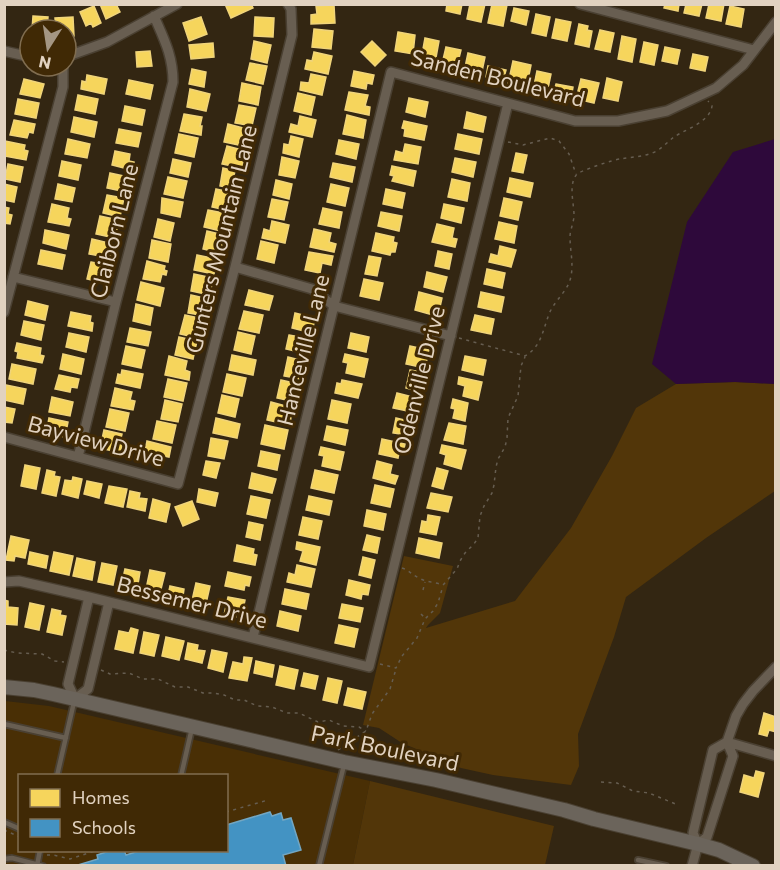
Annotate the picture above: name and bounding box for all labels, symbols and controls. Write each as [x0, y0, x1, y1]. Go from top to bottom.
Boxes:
north arrow [18, 18, 78, 78]
street label: Sanden Boulevard [408, 43, 588, 112]
text: N [37, 53, 53, 74]
street label: Gunters Mountain Lane [179, 122, 262, 356]
street label: Claiborn Lane [84, 161, 143, 301]
street label: Hanceville Lane [271, 271, 334, 428]
street label: Odenville Drive [387, 303, 450, 457]
street label: Bayview Drive [25, 409, 167, 472]
street label: Bessemer Drive [114, 570, 270, 633]
street label: Park Boulevard [309, 719, 462, 776]
legend [18, 774, 228, 852]
text: Homes [72, 786, 130, 808]
text: Schools [72, 816, 136, 838]

